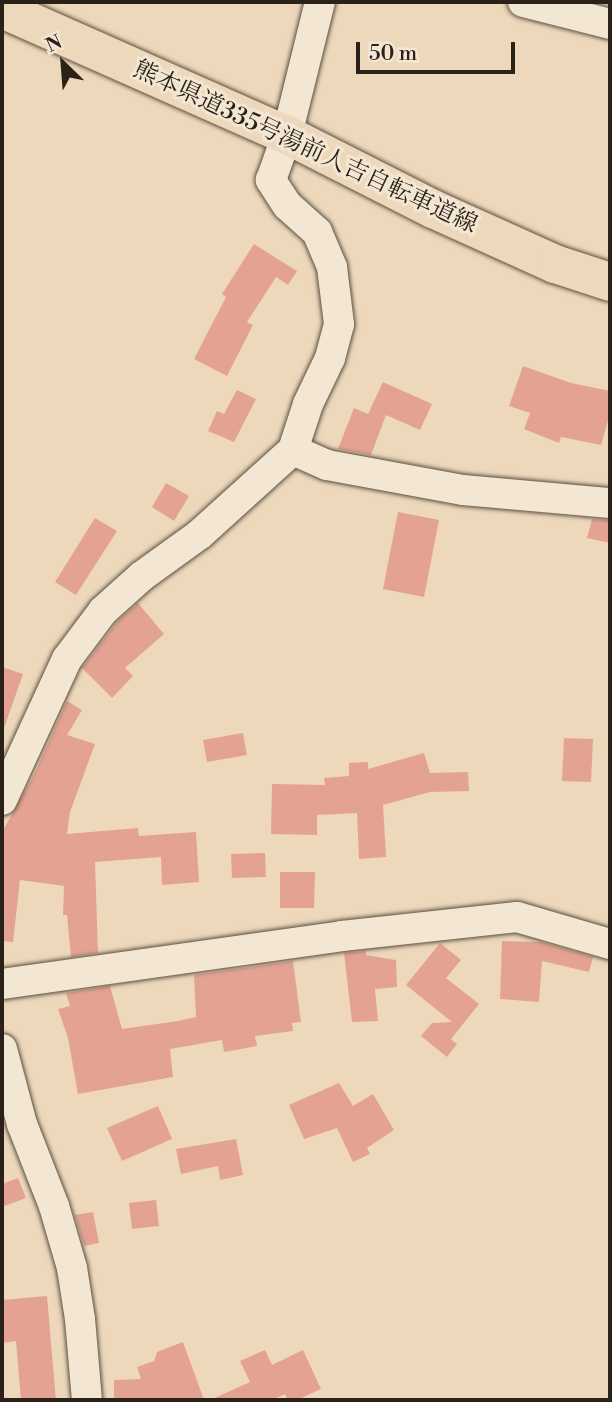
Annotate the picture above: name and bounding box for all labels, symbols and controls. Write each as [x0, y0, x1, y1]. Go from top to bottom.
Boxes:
north arrow [28, 28, 98, 98]
scale bar [360, 28, 519, 72]
text: N [42, 30, 66, 58]
text: 50 m [369, 41, 417, 67]
street label: 熊本県道335号湯前人吉自転車道線 [129, 56, 481, 240]

